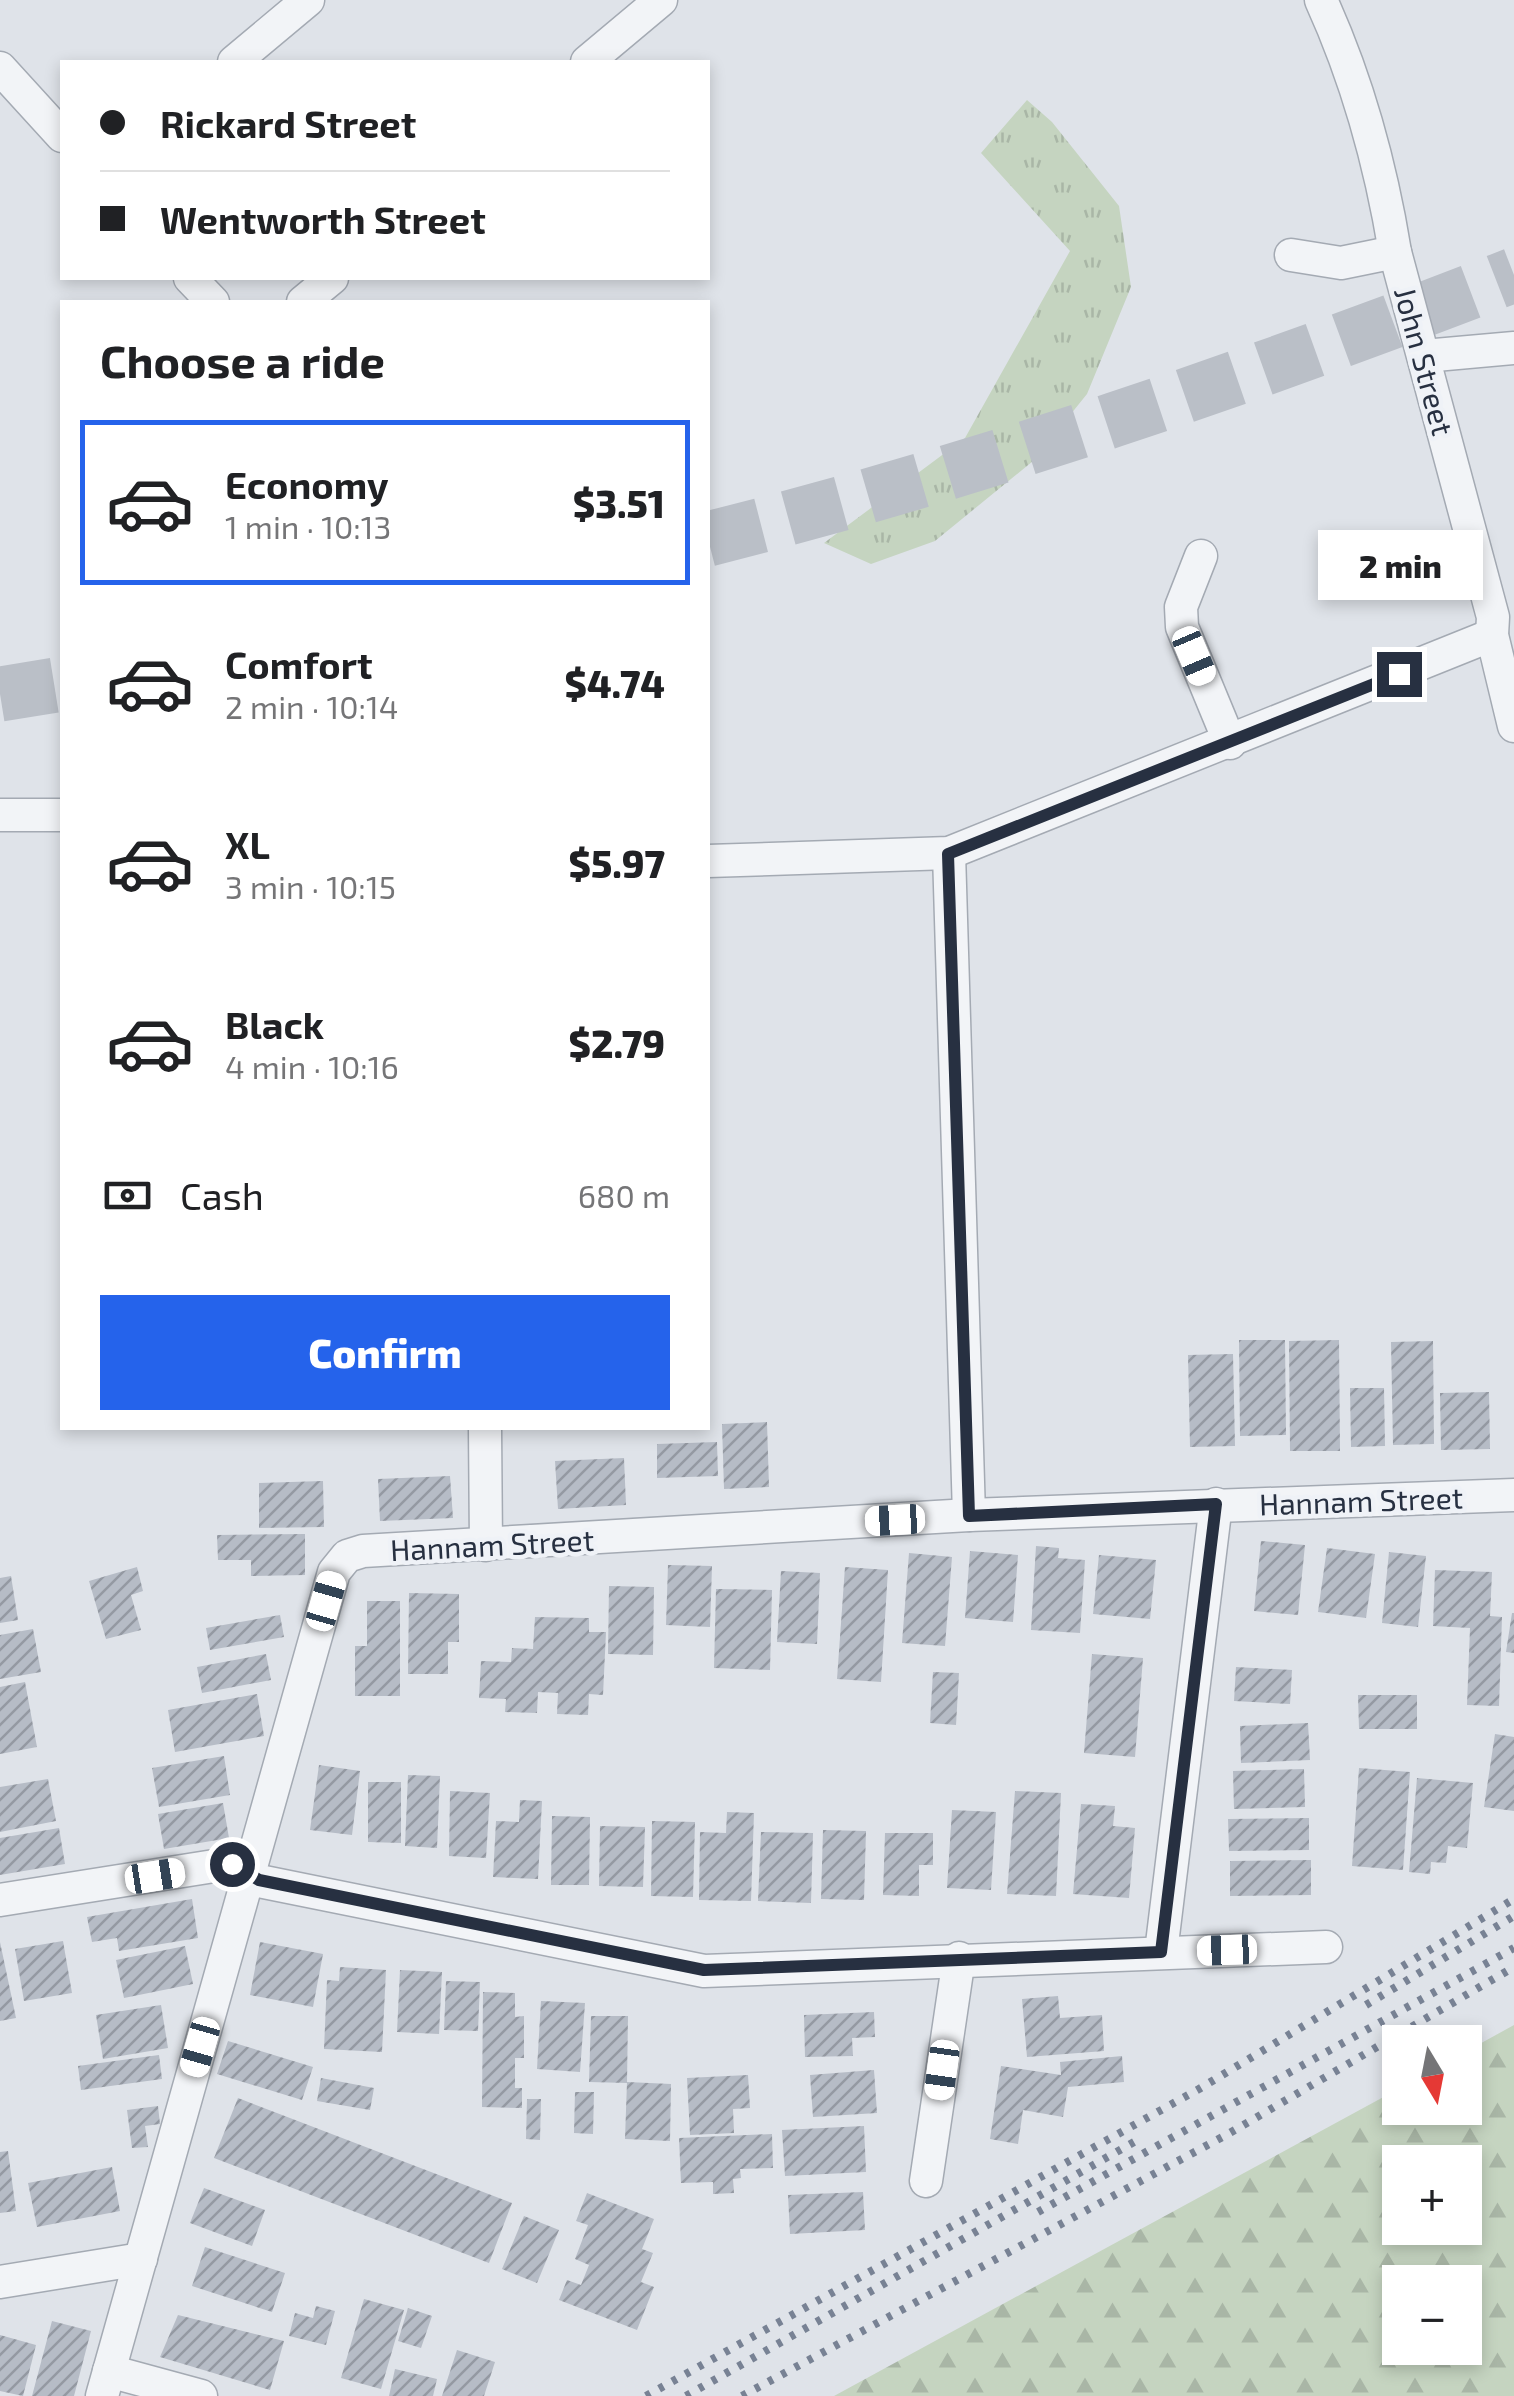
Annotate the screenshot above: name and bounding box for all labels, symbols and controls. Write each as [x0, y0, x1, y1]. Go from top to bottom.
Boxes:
text: Rickard Street [160, 100, 416, 146]
text: Wentworth Street [160, 196, 486, 242]
street label: John Street [1388, 283, 1462, 439]
text: Choose a ride [100, 333, 385, 387]
icon: car [105, 458, 195, 548]
text: Economy [225, 461, 389, 507]
text: $3.51 [573, 480, 665, 526]
text: 1 min · 10:13 [225, 507, 391, 545]
callout: 2 min [1316, 529, 1482, 599]
text: 2 min [1359, 546, 1442, 584]
car [1168, 623, 1220, 689]
icon: car [105, 638, 195, 728]
text: Comfort [225, 641, 373, 687]
route end [1377, 652, 1422, 697]
text: $4.74 [565, 660, 665, 706]
text: 2 min · 10:14 [225, 687, 399, 725]
icon: car [105, 818, 195, 908]
text: XL [225, 821, 270, 867]
text: $5.97 [569, 840, 665, 886]
text: 3 min · 10:15 [225, 867, 396, 905]
icon: car [105, 998, 195, 1088]
text: Black [225, 1001, 324, 1047]
text: $2.79 [569, 1020, 665, 1066]
text: 4 min · 10:16 [225, 1047, 399, 1085]
icon: cash [100, 1168, 155, 1223]
text: Cash [180, 1172, 264, 1218]
text: 680 m [578, 1176, 670, 1214]
button: Confirm [100, 1295, 670, 1410]
street label: Hannam Street [1258, 1478, 1464, 1522]
car [864, 1503, 926, 1537]
street label: Hannam Street [389, 1521, 595, 1567]
car [303, 1568, 349, 1634]
route start [210, 1842, 255, 1887]
car [123, 1856, 187, 1896]
car [1196, 1934, 1258, 1966]
car [177, 2014, 223, 2080]
north arrow [1382, 2025, 1482, 2125]
map controls [1382, 2025, 1482, 2365]
car [923, 2038, 961, 2102]
button: + [1382, 2145, 1482, 2245]
button: − [1382, 2265, 1482, 2365]

